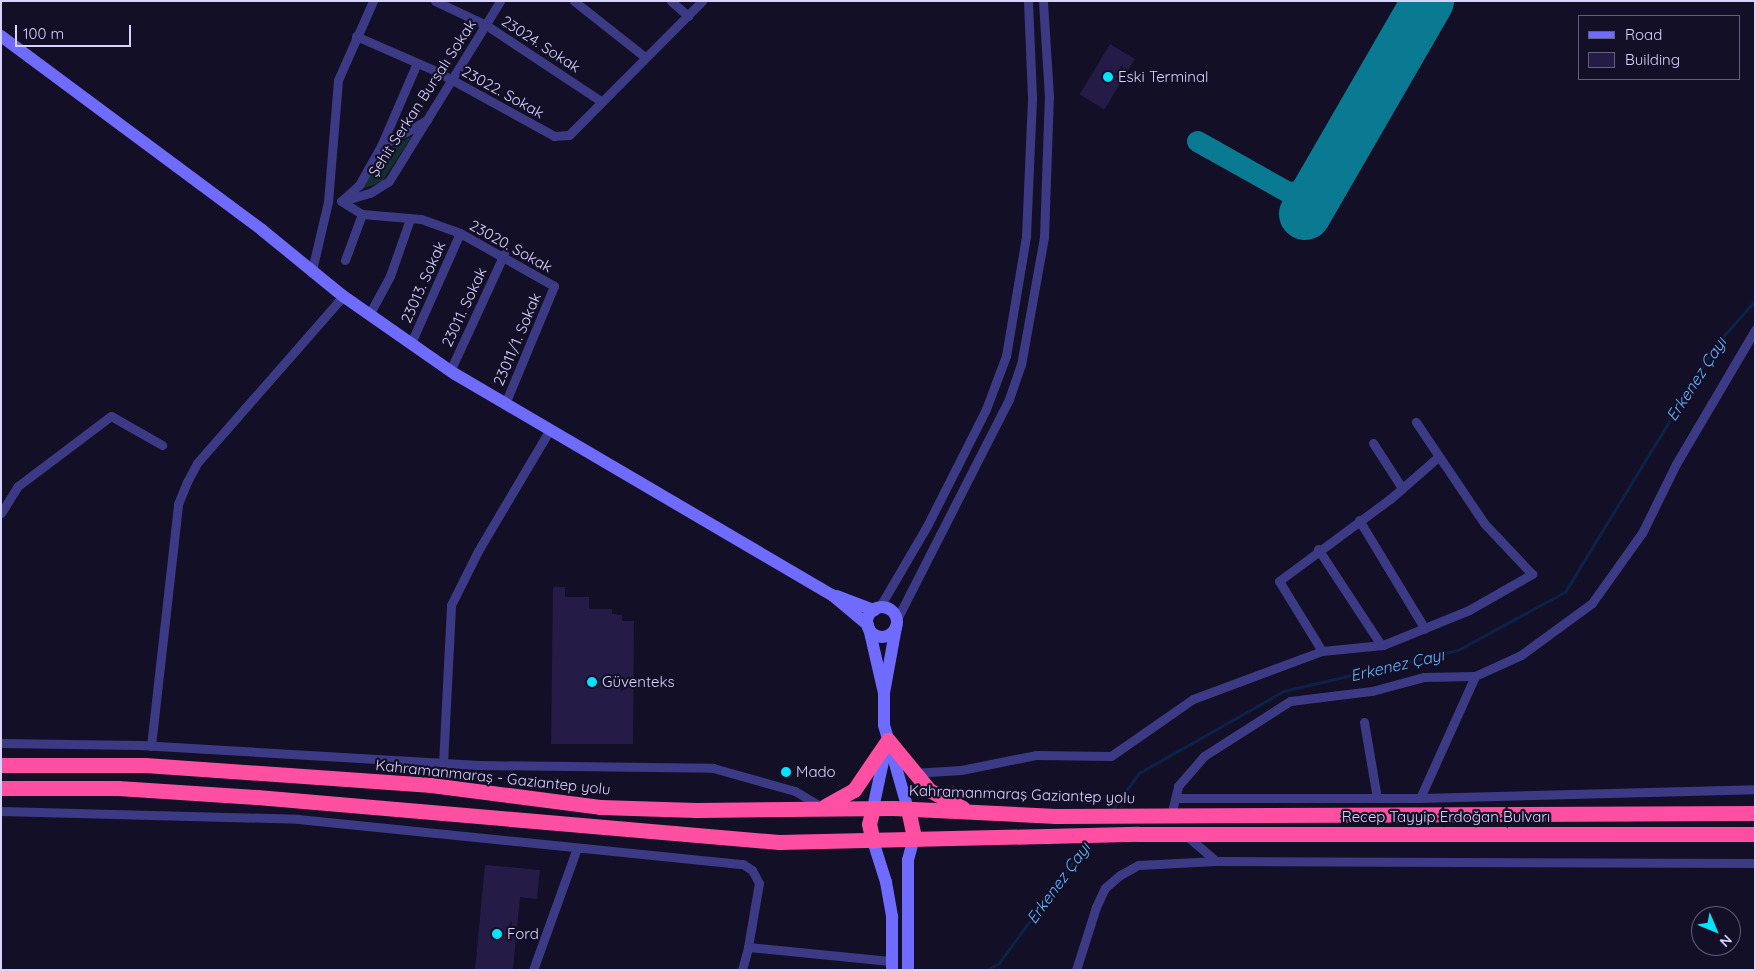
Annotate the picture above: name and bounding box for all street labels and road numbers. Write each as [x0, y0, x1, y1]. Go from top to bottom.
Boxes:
street label: 23024. Sokak [498, 12, 584, 76]
street label: Şehit Serkan Bursalı Sokak [364, 16, 480, 180]
street label: 23022. Sokak [459, 62, 547, 122]
street label: 23020. Sokak [467, 216, 555, 276]
street label: 23013. Sokak [397, 238, 449, 326]
street label: 23011. Sokak [438, 264, 490, 350]
street label: 23011/1. Sokak [489, 290, 545, 388]
street label: Kahramanmaraş - Gaziantep yolu [375, 756, 611, 798]
street label: Kahramanmaraş Gaziantep yolu [909, 781, 1135, 807]
street label: Recep Tayyip Erdoğan Bulvarı [1342, 808, 1550, 826]

